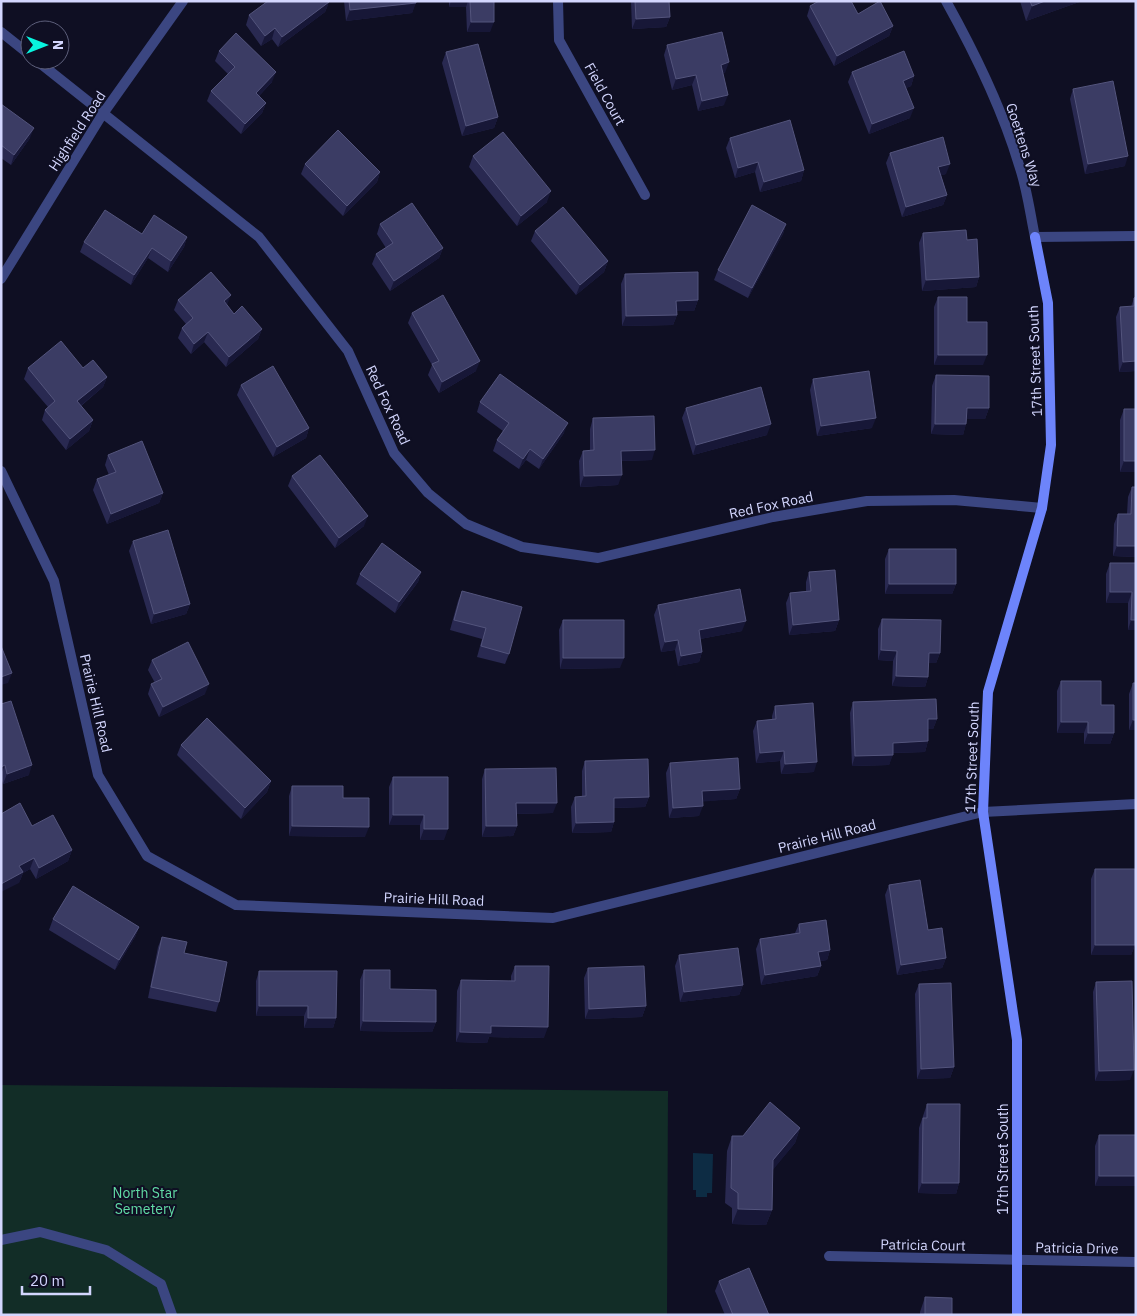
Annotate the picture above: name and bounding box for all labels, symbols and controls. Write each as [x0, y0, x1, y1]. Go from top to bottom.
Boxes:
north arrow [20, 20, 70, 70]
text: N [49, 40, 67, 50]
street label: Field Court [580, 60, 630, 129]
street label: Highfield Road [44, 88, 110, 174]
street label: Goettens Way [1002, 101, 1046, 189]
street label: 17th Street South [1024, 305, 1046, 417]
street label: Red Fox Road [362, 362, 414, 448]
street label: Red Fox Road [727, 487, 815, 523]
street label: Prairie Hill Road [76, 652, 116, 754]
street label: 17th Street South [961, 701, 983, 813]
street label: Prairie Hill Road [776, 815, 878, 857]
street label: Prairie Hill Road [383, 888, 485, 910]
street label: 17th Street South [994, 1103, 1012, 1215]
park label: North Star Semetery [113, 1184, 177, 1218]
street label: Patricia Court [880, 1235, 966, 1255]
street label: Patricia Drive [1035, 1238, 1119, 1258]
scale bar [22, 1264, 90, 1296]
text: 20 m [30, 1271, 65, 1290]

